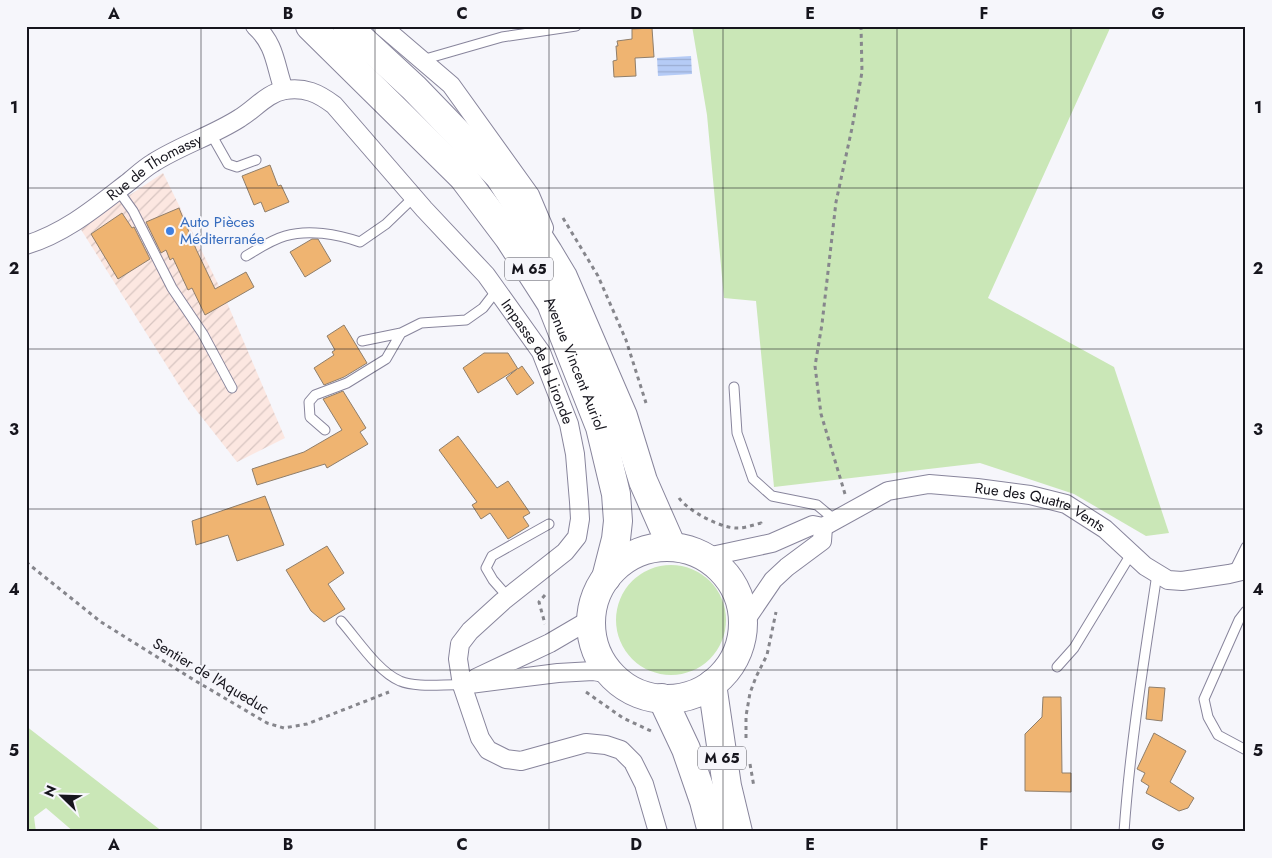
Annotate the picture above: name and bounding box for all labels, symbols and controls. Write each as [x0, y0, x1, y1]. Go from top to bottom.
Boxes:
text: A [107, 2, 120, 25]
text: B [283, 2, 293, 25]
text: C [456, 2, 468, 25]
text: D [630, 2, 642, 25]
text: E [805, 2, 815, 25]
text: F [980, 2, 988, 25]
text: G [1151, 2, 1165, 25]
text: 1 [10, 96, 18, 119]
text: 1 [1254, 96, 1262, 119]
street label: Rue de Thomassy [102, 128, 206, 206]
place label: Auto Pièces Méditerranée [180, 211, 265, 250]
marker: Auto Pièces Méditerranée [164, 225, 176, 237]
text: 2 [9, 257, 19, 280]
text: 2 [1253, 257, 1263, 280]
road number: M 65 [505, 258, 553, 280]
street label: Avenue Vincent Auriol [539, 292, 611, 432]
street label: Impasse de la Lironde [495, 294, 579, 428]
text: 3 [9, 418, 19, 441]
text: 3 [1253, 418, 1263, 441]
street label: Rue des Quatre Vents [973, 477, 1109, 537]
text: 4 [8, 578, 20, 601]
text: 4 [1252, 578, 1264, 601]
street label: Sentier de l'Aqueduc [149, 632, 273, 720]
text: 5 [9, 739, 19, 762]
text: 5 [1253, 739, 1263, 762]
road number: M 65 [698, 746, 746, 770]
north arrow [38, 770, 88, 820]
text: N [39, 782, 61, 800]
text: A [107, 833, 120, 856]
text: B [283, 833, 293, 856]
text: C [456, 833, 468, 856]
text: D [630, 833, 642, 856]
text: E [805, 833, 815, 856]
text: F [980, 833, 988, 856]
text: G [1151, 833, 1165, 856]

